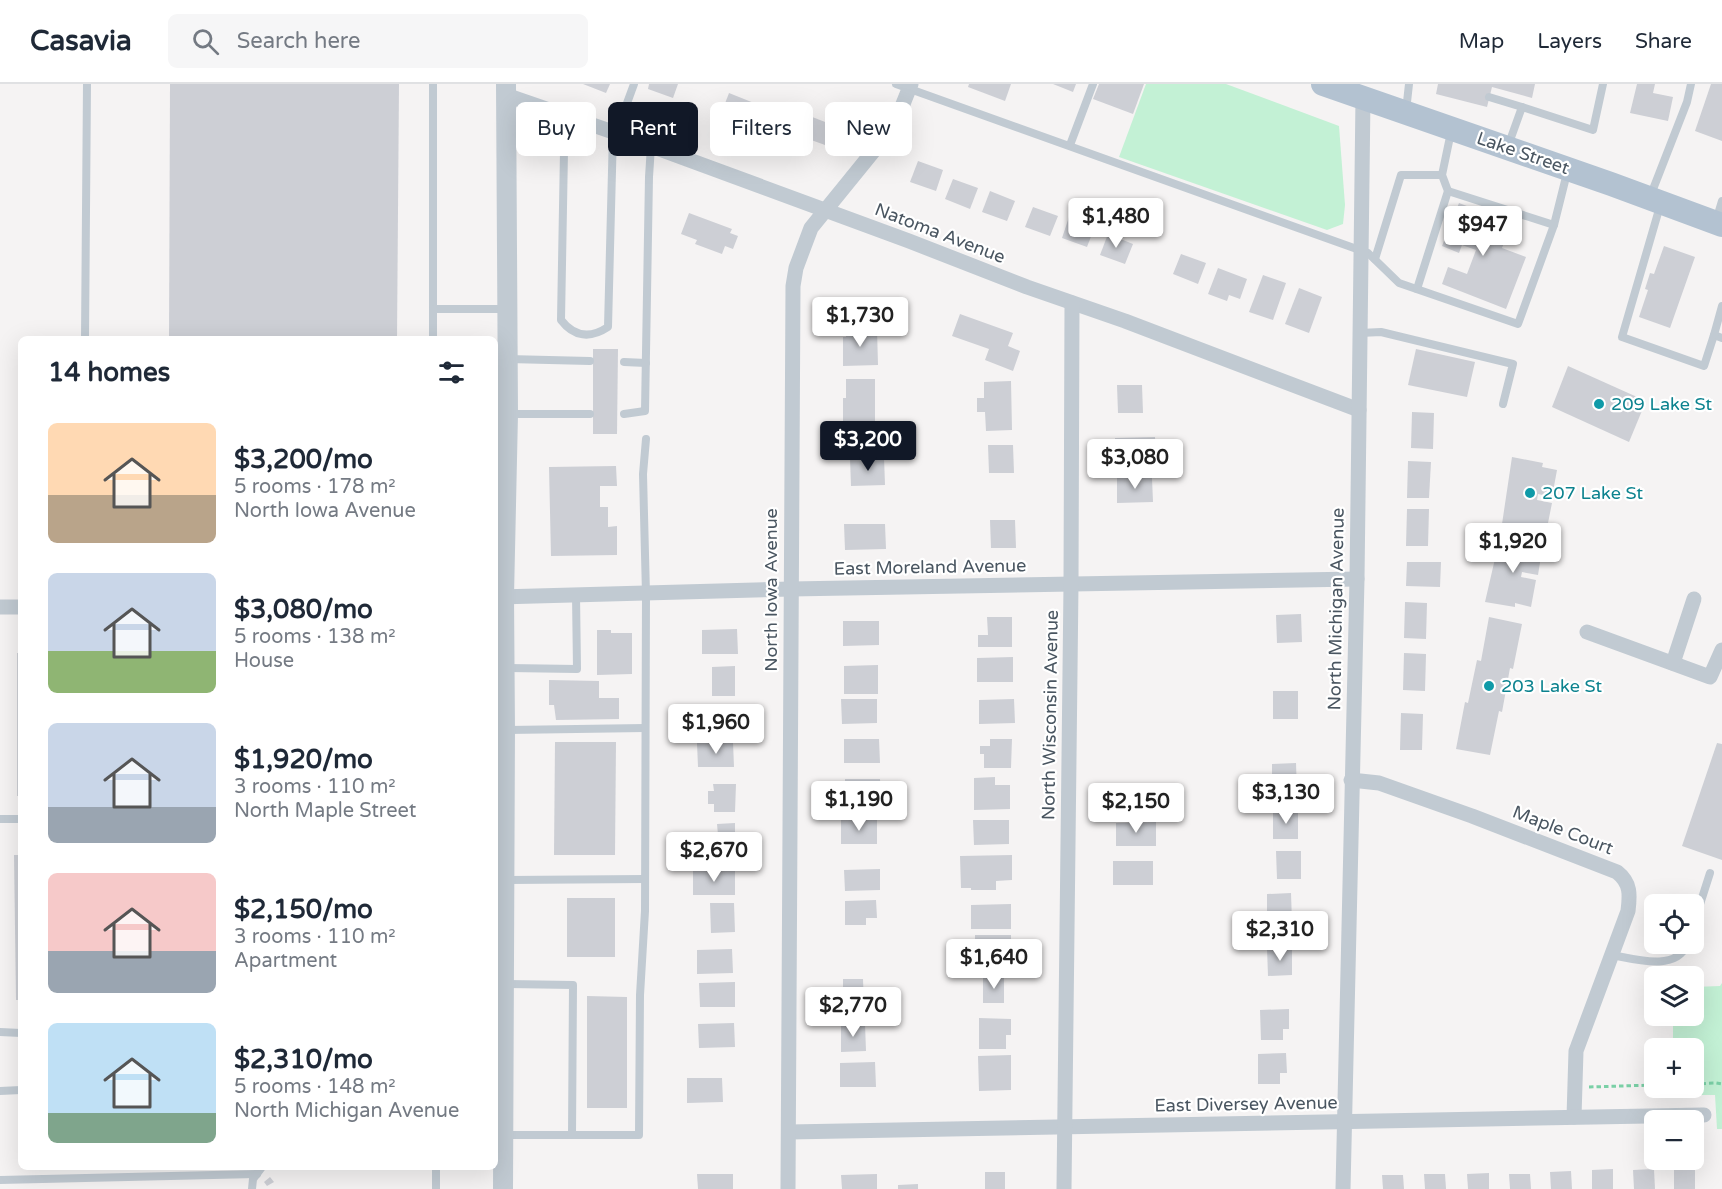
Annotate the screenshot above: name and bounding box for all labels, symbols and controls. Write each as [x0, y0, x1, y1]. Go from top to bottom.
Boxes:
search box [168, 14, 588, 68]
text: Casavia [30, 24, 132, 58]
icon: search [189, 25, 222, 58]
text: Search here [237, 28, 360, 54]
text: Map [1459, 29, 1504, 54]
text: Layers [1537, 29, 1602, 54]
text: Share [1635, 29, 1692, 54]
chip: Buy [516, 102, 596, 156]
chip: Rent [608, 102, 698, 156]
chip: Filters [710, 102, 813, 156]
chip: New [825, 102, 912, 156]
street label: Lake Street [1474, 127, 1572, 179]
street label: Natoma Avenue [872, 198, 1008, 268]
pin: $1,480 [1067, 198, 1165, 249]
text: $1,480 [1082, 205, 1150, 229]
pin: $947 [1447, 206, 1519, 257]
text: $947 [1458, 213, 1508, 237]
pin: $1,730 [811, 297, 909, 348]
text: $1,730 [826, 304, 894, 328]
icon: filters [435, 356, 468, 389]
text: 14 homes [48, 357, 170, 388]
place label: 209 Lake St [1611, 393, 1712, 415]
marker: 209 Lake St [1592, 397, 1606, 411]
pin: $3,200 [819, 421, 917, 472]
text: $3,200 [834, 428, 902, 452]
pin: $3,080 [1086, 439, 1184, 490]
text: $3,200/mo [234, 444, 373, 475]
text: $3,080 [1101, 446, 1169, 470]
icon: home [96, 447, 168, 519]
text: 5 rooms · 178 m² [234, 475, 396, 499]
place label: 207 Lake St [1542, 482, 1643, 504]
marker: 207 Lake St [1523, 486, 1537, 500]
text: North Iowa Avenue [234, 499, 416, 523]
street label: North Michigan Avenue [1323, 507, 1349, 711]
street label: North Iowa Avenue [760, 508, 782, 672]
pin: $1,920 [1464, 523, 1562, 574]
text: $1,920 [1479, 530, 1547, 554]
street label: East Moreland Avenue [834, 554, 1026, 580]
text: $3,080/mo [234, 594, 373, 625]
icon: home [96, 597, 168, 669]
street label: North Wisconsin Avenue [1037, 610, 1063, 820]
text: 5 rooms · 138 m² [234, 625, 396, 649]
text: House [234, 649, 294, 673]
place label: 203 Lake St [1501, 675, 1602, 697]
marker: 203 Lake St [1482, 679, 1496, 693]
pin: $1,960 [667, 704, 765, 755]
text: $1,960 [682, 711, 750, 735]
text: $1,920/mo [234, 744, 373, 775]
icon: home [96, 747, 168, 819]
pin: $3,130 [1237, 774, 1335, 825]
text: 3 rooms · 110 m² [234, 775, 396, 799]
pin: $1,190 [810, 781, 908, 832]
text: $3,130 [1252, 781, 1320, 805]
pin: $2,150 [1087, 783, 1185, 834]
text: $1,190 [825, 788, 893, 812]
text: $2,150 [1102, 790, 1170, 814]
text: North Maple Street [234, 799, 416, 823]
street label: Maple Court [1510, 801, 1617, 859]
pin: $2,670 [665, 832, 763, 883]
text: $2,670 [680, 839, 748, 863]
text: $2,150/mo [234, 894, 373, 925]
map controls [1644, 894, 1704, 1170]
button: locate [1644, 894, 1704, 954]
icon: home [96, 897, 168, 969]
pin: $2,310 [1231, 911, 1329, 962]
text: $2,310 [1246, 918, 1314, 942]
text: 3 rooms · 110 m² [234, 925, 396, 949]
pin: $1,640 [945, 939, 1043, 990]
text: $1,640 [960, 946, 1028, 970]
text: Apartment [234, 949, 337, 973]
button: layers [1644, 966, 1704, 1026]
pin: $2,770 [804, 987, 902, 1038]
text: $2,770 [819, 994, 887, 1018]
button: + [1644, 1038, 1704, 1098]
text: $2,310/mo [234, 1044, 373, 1075]
icon: home [96, 1047, 168, 1119]
text: 5 rooms · 148 m² [234, 1075, 396, 1099]
street label: East Diversey Avenue [1154, 1091, 1338, 1117]
text: North Michigan Avenue [234, 1099, 459, 1123]
button: − [1644, 1110, 1704, 1170]

